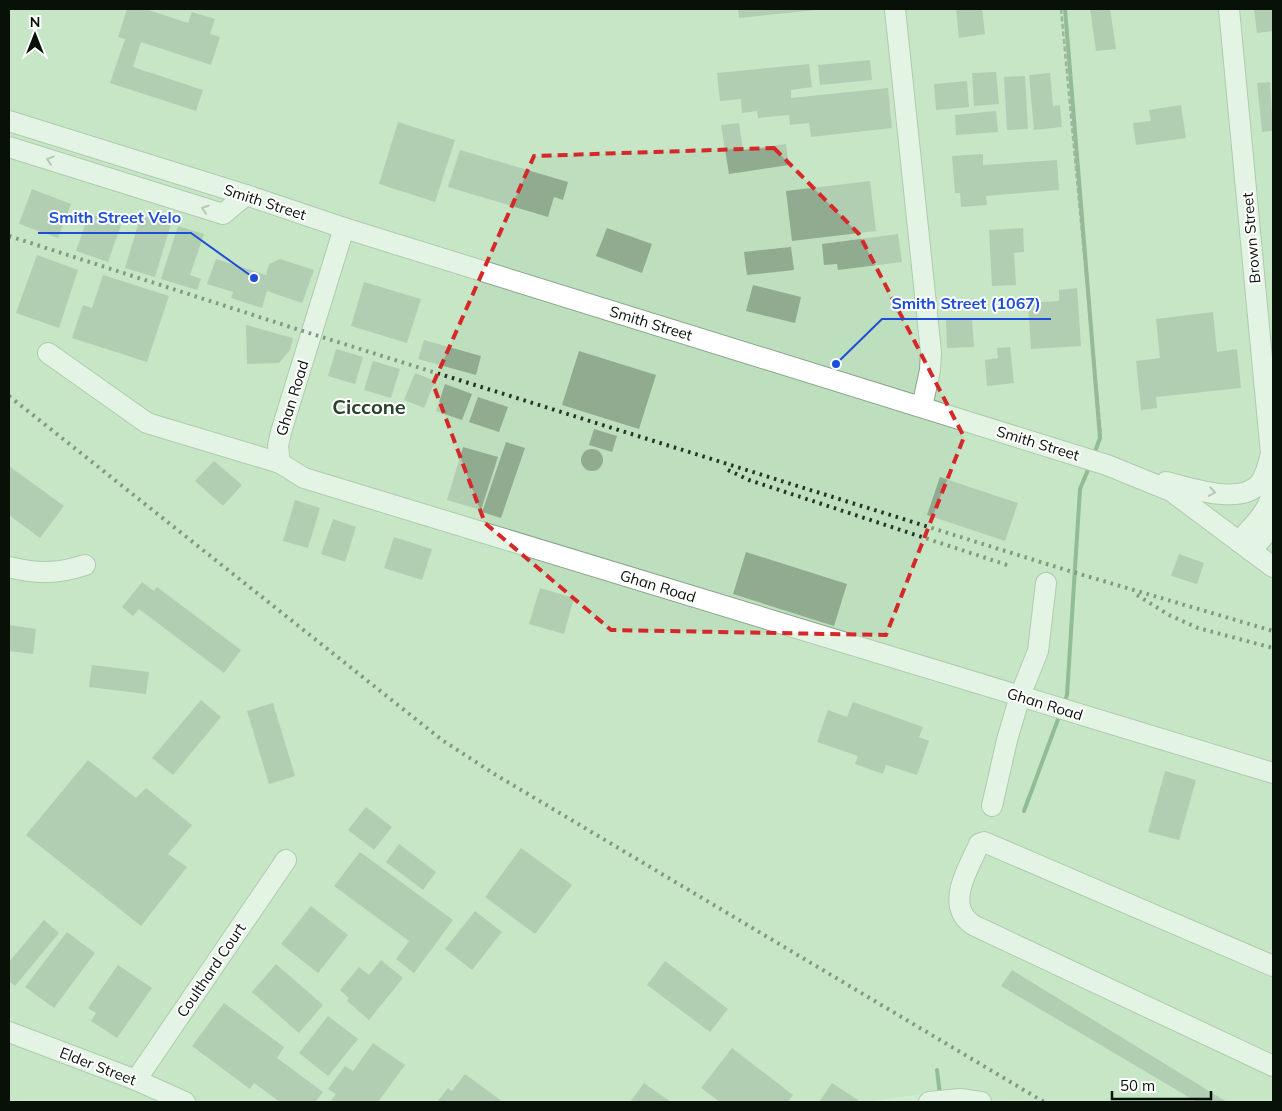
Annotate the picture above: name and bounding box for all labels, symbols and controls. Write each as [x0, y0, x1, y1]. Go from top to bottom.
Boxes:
north arrow [10, 10, 60, 60]
text: N [30, 13, 40, 31]
one-way arrow [46, 155, 55, 165]
street label: Smith Street [221, 180, 309, 224]
street label: Brown Street [1238, 192, 1264, 284]
callout: Smith Street Velo [38, 202, 191, 233]
one-way arrow [201, 204, 210, 214]
text: Smith Street Velo [49, 207, 181, 227]
callout: Smith Street (1067) [882, 288, 1051, 319]
text: Smith Street (1067) [891, 293, 1041, 313]
street label: Smith Street [607, 301, 695, 345]
street label: Ghan Road [271, 358, 313, 438]
district label: Ciccone [332, 394, 406, 419]
street label: Smith Street [994, 421, 1082, 465]
one-way arrow [1209, 486, 1217, 497]
street label: Ghan Road [618, 565, 698, 607]
street label: Ghan Road [1005, 683, 1085, 725]
street label: Coulthard Court [172, 919, 250, 1021]
street label: Elder Street [57, 1043, 139, 1089]
scale bar [1112, 1068, 1211, 1100]
text: 50 m [1120, 1076, 1155, 1095]

